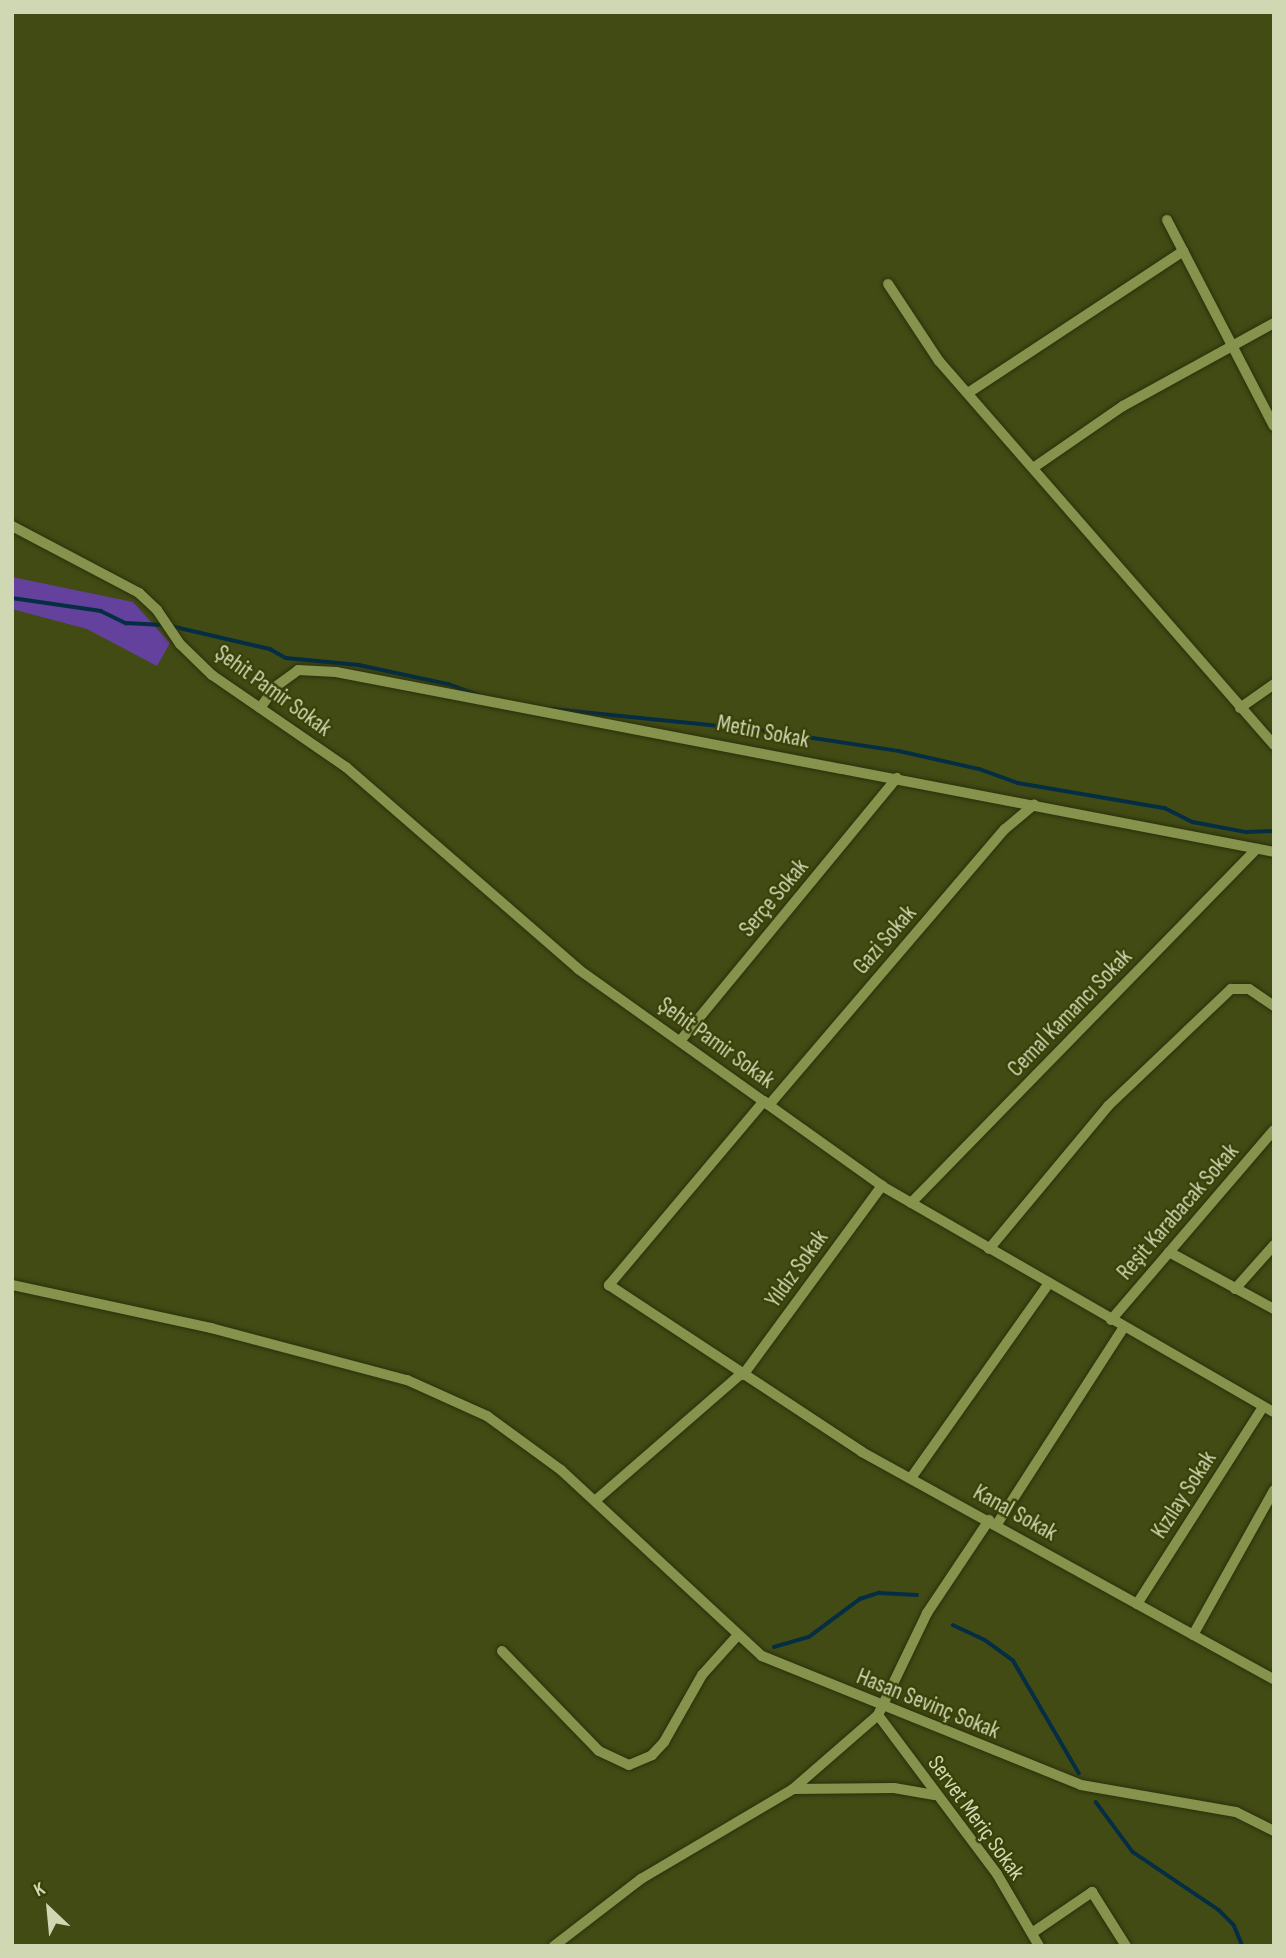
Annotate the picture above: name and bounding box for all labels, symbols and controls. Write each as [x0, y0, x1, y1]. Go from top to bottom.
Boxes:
street label: Şehit Pamir Sokak [209, 639, 337, 743]
street label: Metin Sokak [715, 710, 811, 754]
street label: Serçe Sokak [733, 853, 815, 943]
street label: Gazi Sokak [848, 900, 922, 980]
street label: Cemal Kamancı Sokak [1002, 943, 1138, 1083]
street label: Şehit Pamir Sokak [652, 991, 780, 1095]
street label: Reşit Karabacak Sokak [1111, 1138, 1245, 1286]
street label: Yıldız Sokak [760, 1225, 834, 1313]
street label: Kızılay Sokak [1146, 1446, 1222, 1544]
street label: Kanal Sokak [968, 1479, 1062, 1547]
street label: Hasan Sevinç Sokak [853, 1663, 1003, 1745]
street label: Servet Meriç Sokak [922, 1750, 1030, 1886]
north arrow [14, 1874, 84, 1944]
text: K [30, 1877, 49, 1902]

